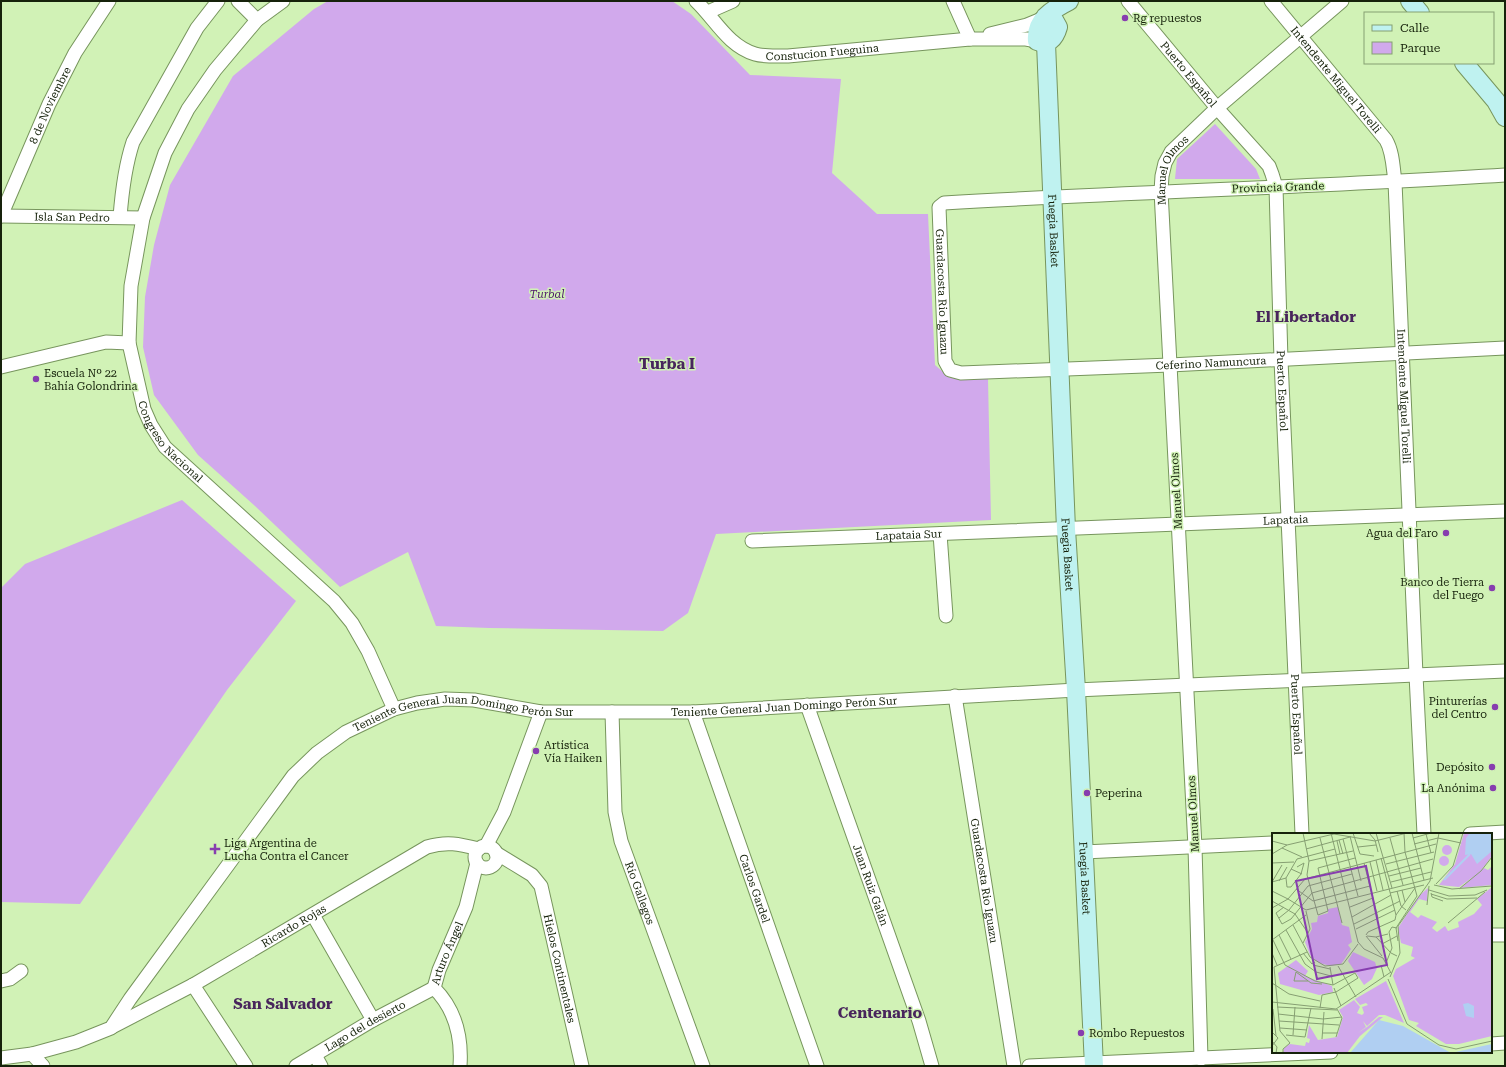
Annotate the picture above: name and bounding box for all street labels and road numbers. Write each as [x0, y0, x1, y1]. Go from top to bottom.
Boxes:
street label: Intendente Miguel Torelli [1288, 24, 1384, 136]
street label: Puerto Español [1157, 39, 1220, 110]
street label: Constucion Fueguina [765, 42, 880, 63]
street label: 8 de Noviembre [27, 65, 74, 146]
street label: Manuel Olmos [1155, 133, 1191, 206]
street label: Provincia Grande [1232, 179, 1325, 196]
street label: Fuegia Basket [1045, 194, 1061, 268]
street label: Isla San Pedro [34, 210, 110, 225]
street label: Guardacosta Rio Iguazu [933, 229, 951, 355]
street label: Intendente Miguel Torelli [1394, 329, 1413, 464]
street label: Puerto Español [1274, 350, 1290, 432]
street label: Ceferino Namuncura [1155, 354, 1267, 373]
street label: Congreso Nacional [135, 400, 206, 485]
street label: Manuel Olmos [1168, 452, 1185, 529]
street label: Lapataia [1263, 513, 1309, 528]
street label: Fuegia Basket [1059, 518, 1076, 592]
street label: Lapataia Sur [875, 527, 943, 543]
street label: Puerto Español [1288, 674, 1305, 756]
street label: Teniente General Juan Domingo Perón Sur [351, 693, 574, 735]
street label: Teniente General Juan Domingo Perón Sur [671, 694, 898, 719]
street label: Manuel Olmos [1185, 775, 1202, 852]
street label: Guardacosta Rio Iguazu [968, 818, 1000, 944]
street label: Fuegia Basket [1076, 841, 1093, 915]
street label: Juan Ruiz Galán [850, 843, 891, 928]
street label: Carlos Gardel [736, 852, 773, 925]
street label: Río Gallegos [622, 860, 657, 927]
street label: Ricardo Rojas [259, 902, 329, 950]
street label: Hielos Continentales [541, 913, 578, 1024]
street label: Arturo Ángel [429, 919, 466, 987]
street label: Lago del desierto [323, 998, 408, 1054]

